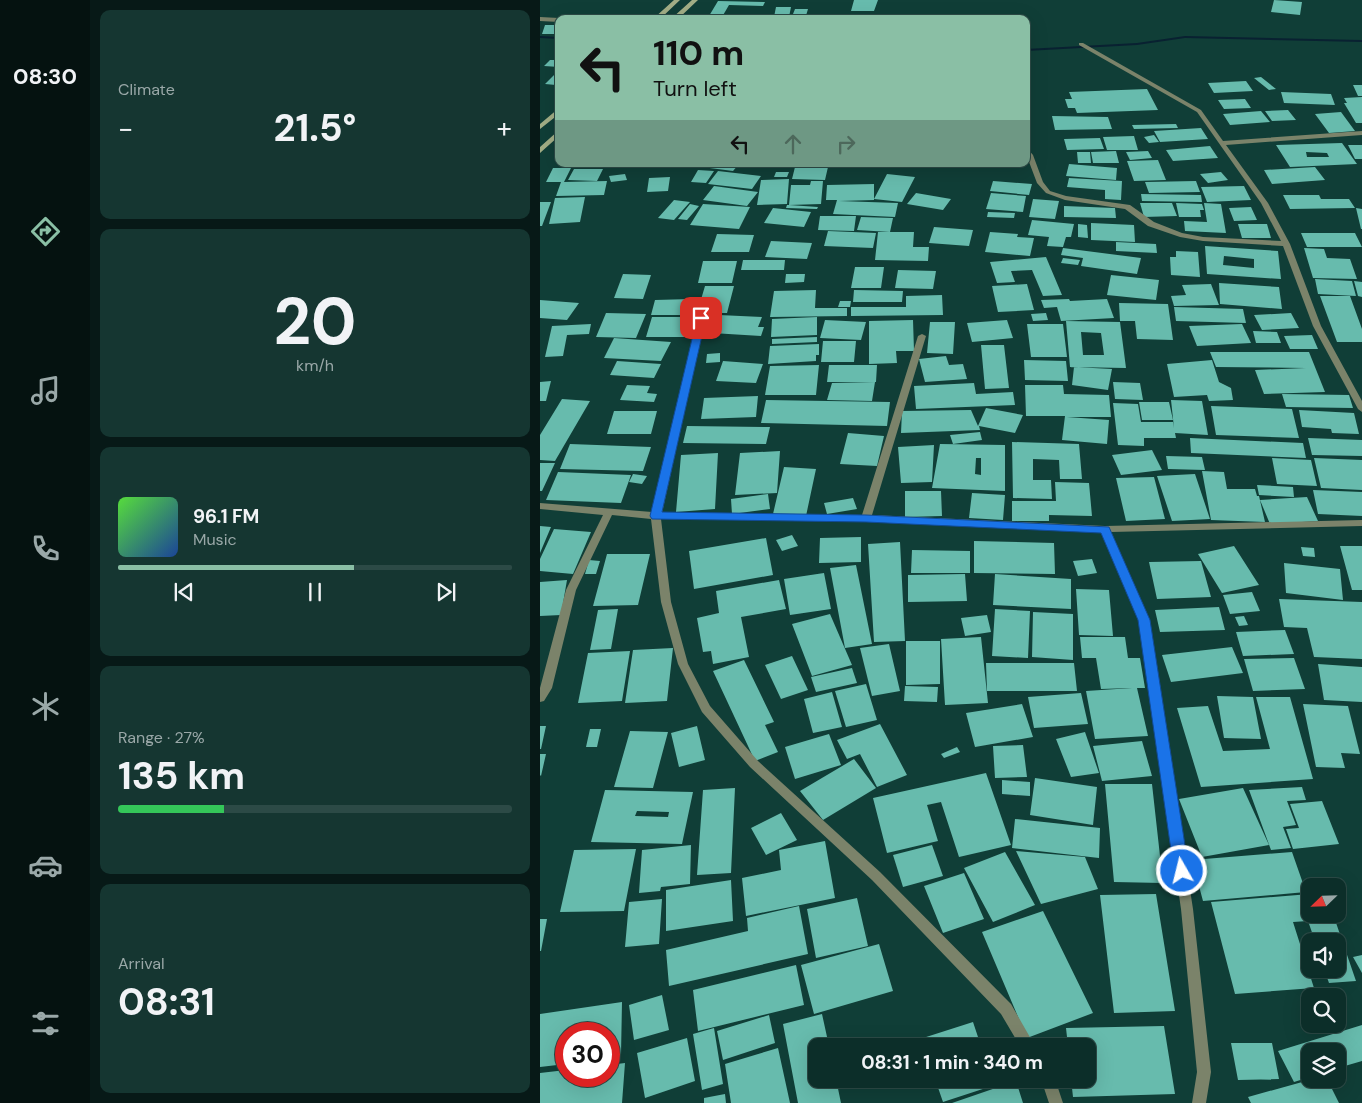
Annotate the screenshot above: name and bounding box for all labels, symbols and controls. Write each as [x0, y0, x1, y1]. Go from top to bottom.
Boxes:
text: 110 m [653, 30, 744, 76]
icon: left [570, 35, 635, 100]
text: 08:30 [13, 62, 77, 91]
text: Turn left [653, 74, 737, 103]
text: Climate [118, 79, 175, 100]
text: 21.5° [274, 103, 356, 153]
text: − [118, 110, 133, 147]
text: + [497, 110, 512, 147]
icon: left [726, 130, 754, 158]
icon: ahead [779, 130, 807, 158]
icon: right [832, 130, 860, 158]
icon: directions [28, 214, 63, 249]
text: 20 [274, 280, 357, 364]
pin [680, 297, 722, 339]
icon: arrive [687, 304, 715, 332]
text: km/h [296, 355, 334, 376]
icon: music [28, 373, 63, 408]
text: 96.1 FM [193, 504, 259, 529]
text: Music [193, 529, 237, 550]
icon: phone [28, 531, 63, 566]
icon: previous [170, 578, 198, 606]
icon: pause [301, 578, 329, 606]
icon: next [432, 578, 460, 606]
icon: climate [28, 689, 63, 724]
text: Range · 27% [118, 727, 205, 748]
text: 135 km [118, 751, 245, 801]
position arrow [1155, 844, 1207, 896]
icon: car [28, 848, 63, 883]
north arrow [1301, 878, 1346, 922]
map controls [1301, 878, 1346, 1088]
button: sound [1301, 933, 1346, 978]
text: Arrival [118, 953, 165, 974]
text: 08:31 [118, 977, 215, 1027]
button: search [1301, 988, 1346, 1033]
icon: filters [28, 1006, 63, 1041]
speed limit sign: 30 [555, 1022, 620, 1087]
button: layers [1301, 1043, 1346, 1088]
text: 08:31 · 1 min · 340 m [861, 1050, 1043, 1075]

